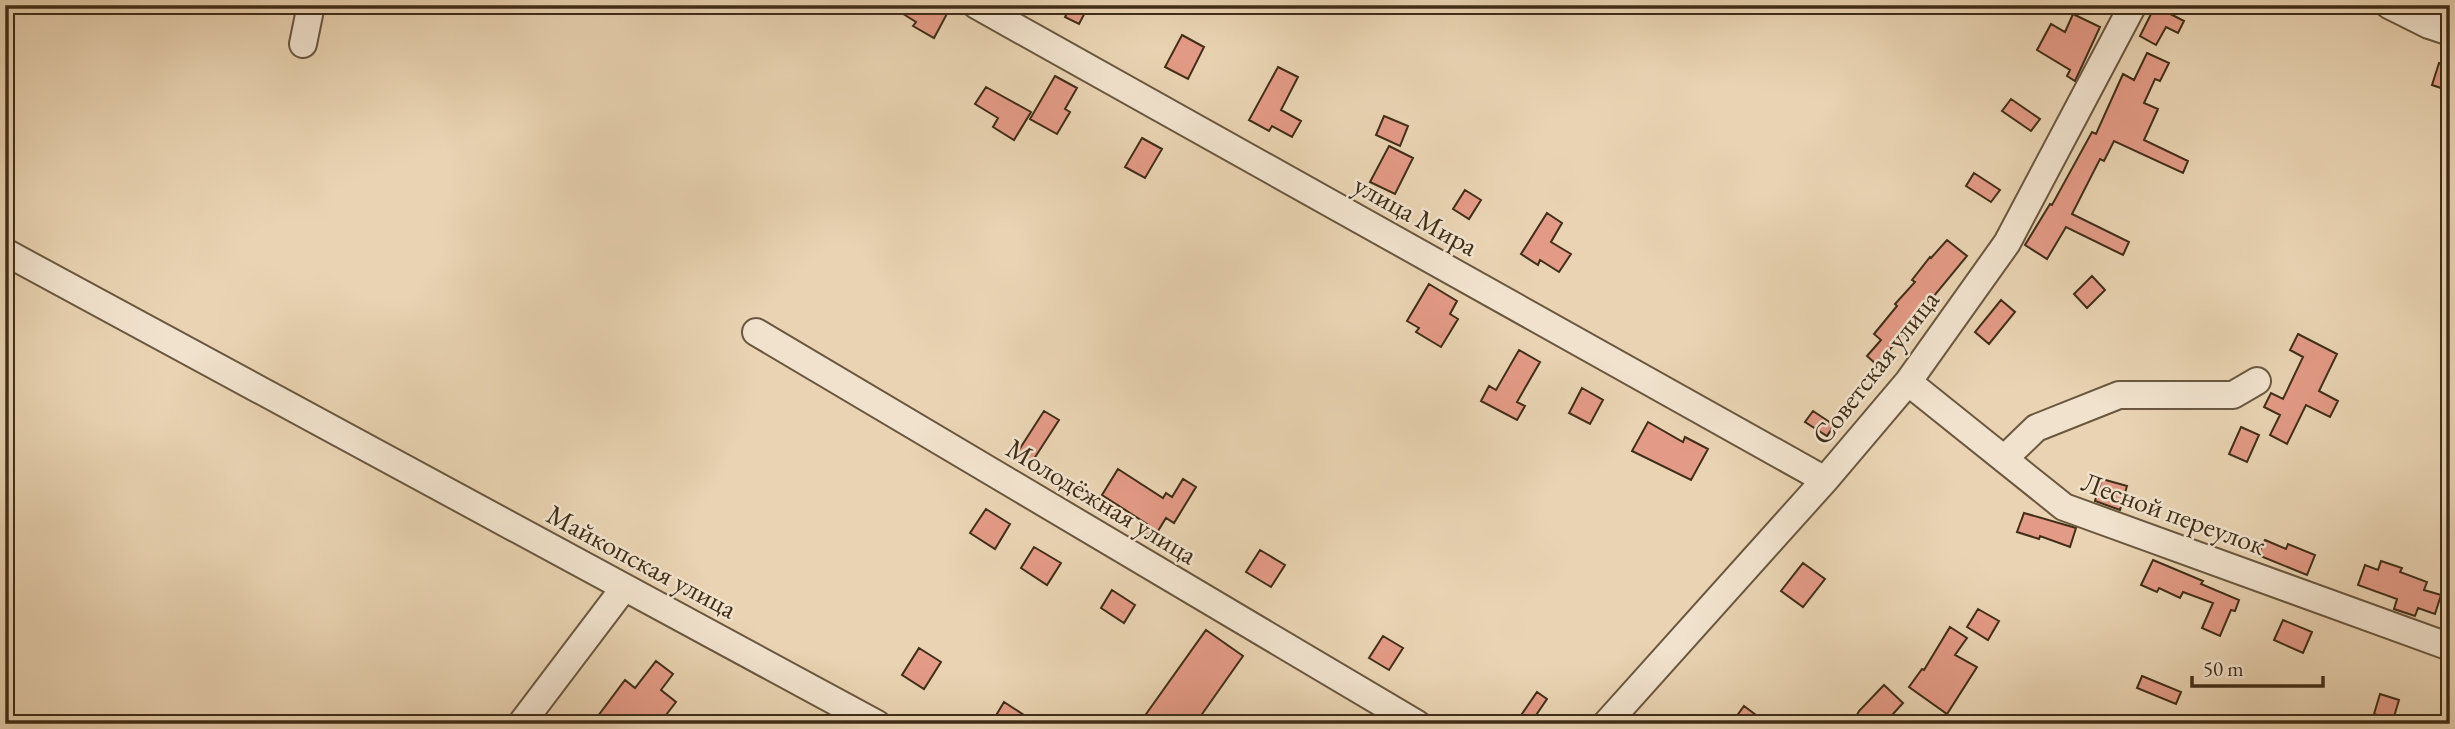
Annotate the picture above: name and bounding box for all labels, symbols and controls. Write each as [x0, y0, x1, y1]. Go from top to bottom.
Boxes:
street label: улица Мира [1348, 166, 1485, 264]
street label: Советская улица [1803, 282, 1947, 452]
street label: Молодёжная улица [1000, 430, 1205, 573]
street label: Лесной переулок [2077, 463, 2271, 563]
street label: Майкопская улица [541, 496, 744, 627]
scale bar [2192, 645, 2324, 689]
text: 50 m [2203, 655, 2244, 682]

